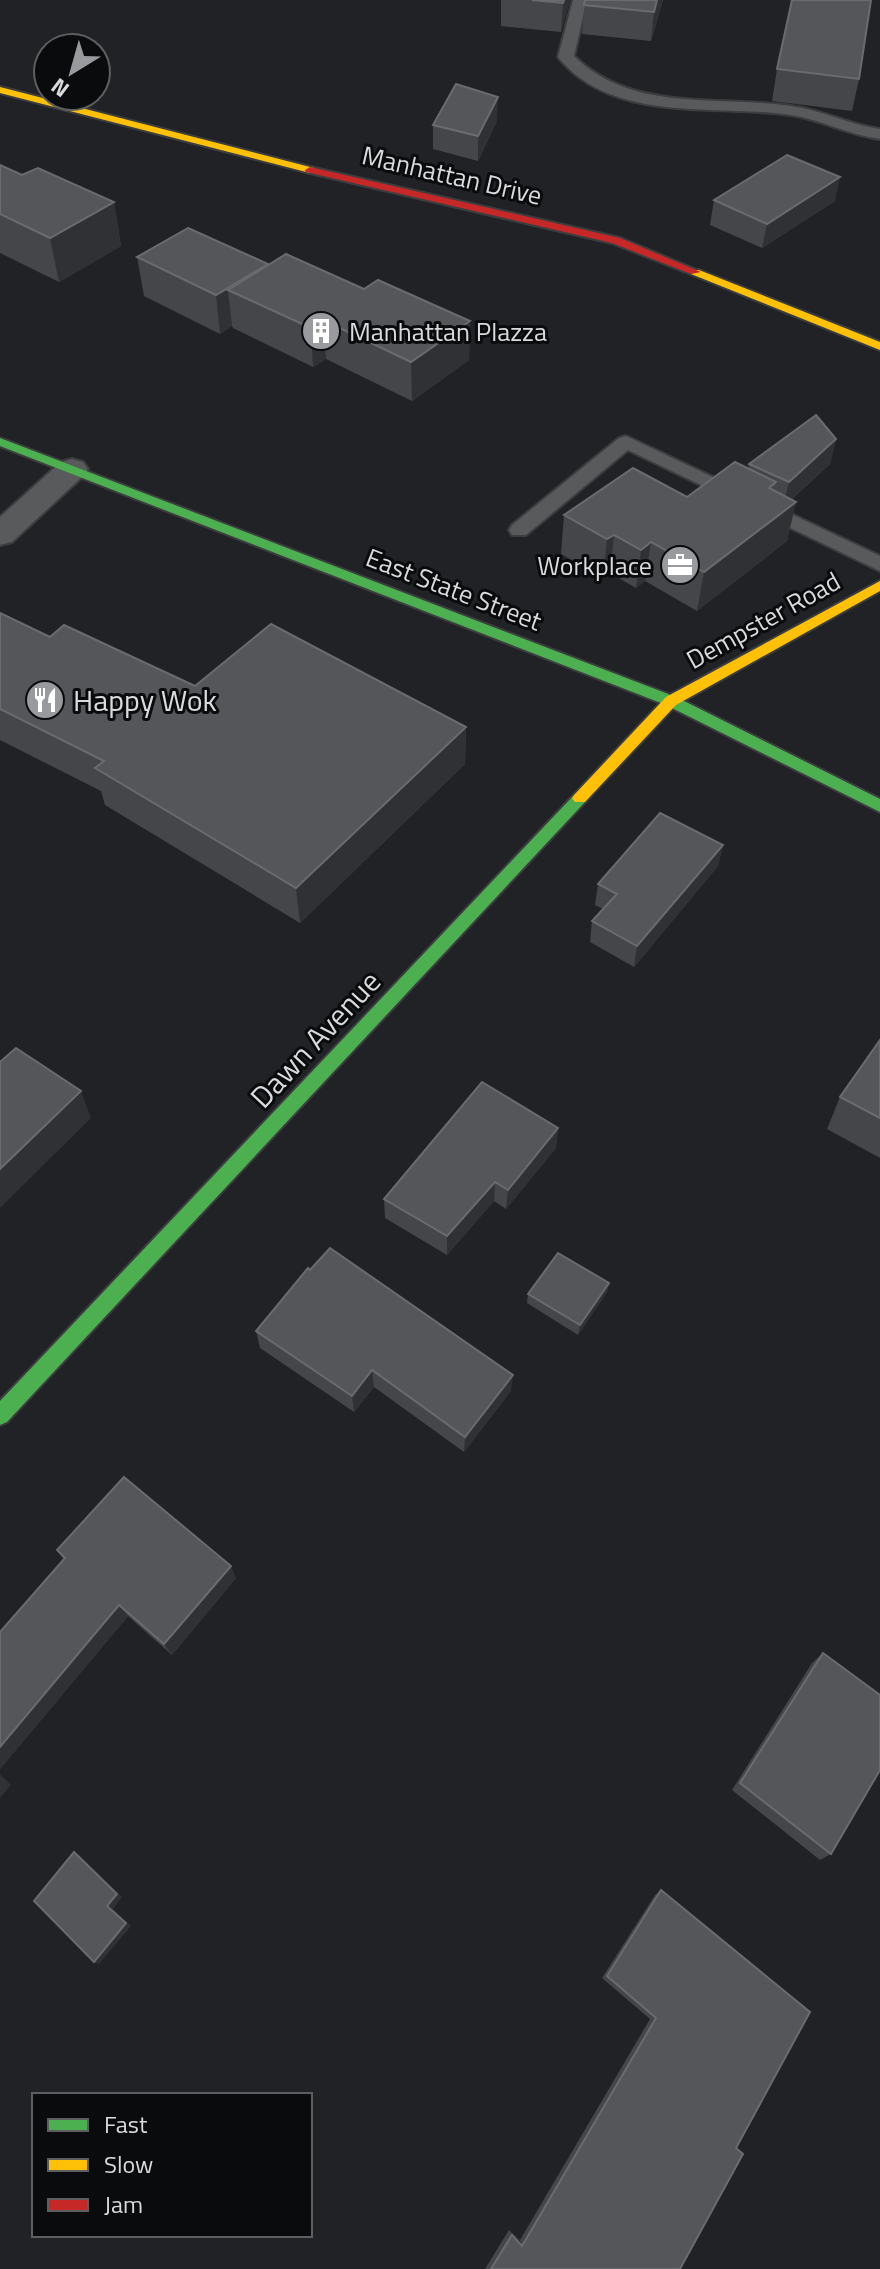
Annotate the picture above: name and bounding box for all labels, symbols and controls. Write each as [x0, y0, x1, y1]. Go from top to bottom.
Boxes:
north arrow [32, 32, 112, 112]
text: N [44, 70, 76, 106]
street label: Manhattan Drive [358, 135, 546, 215]
building icon: Manhattan Plazza [300, 310, 342, 352]
place label: Manhattan Plazza [349, 312, 547, 351]
street label: East State Street [360, 538, 548, 640]
office icon: Workplace [659, 544, 701, 586]
place label: Workplace [537, 546, 652, 585]
street label: Dempster Road [679, 562, 847, 678]
place label: Happy Wok [73, 677, 217, 723]
restaurant icon: Happy Wok [24, 679, 66, 721]
street label: Dawn Avenue [239, 960, 391, 1118]
legend [32, 2093, 312, 2237]
text: Fast [104, 2106, 148, 2142]
text: Slow [104, 2146, 153, 2182]
text: Jam [104, 2186, 143, 2222]

